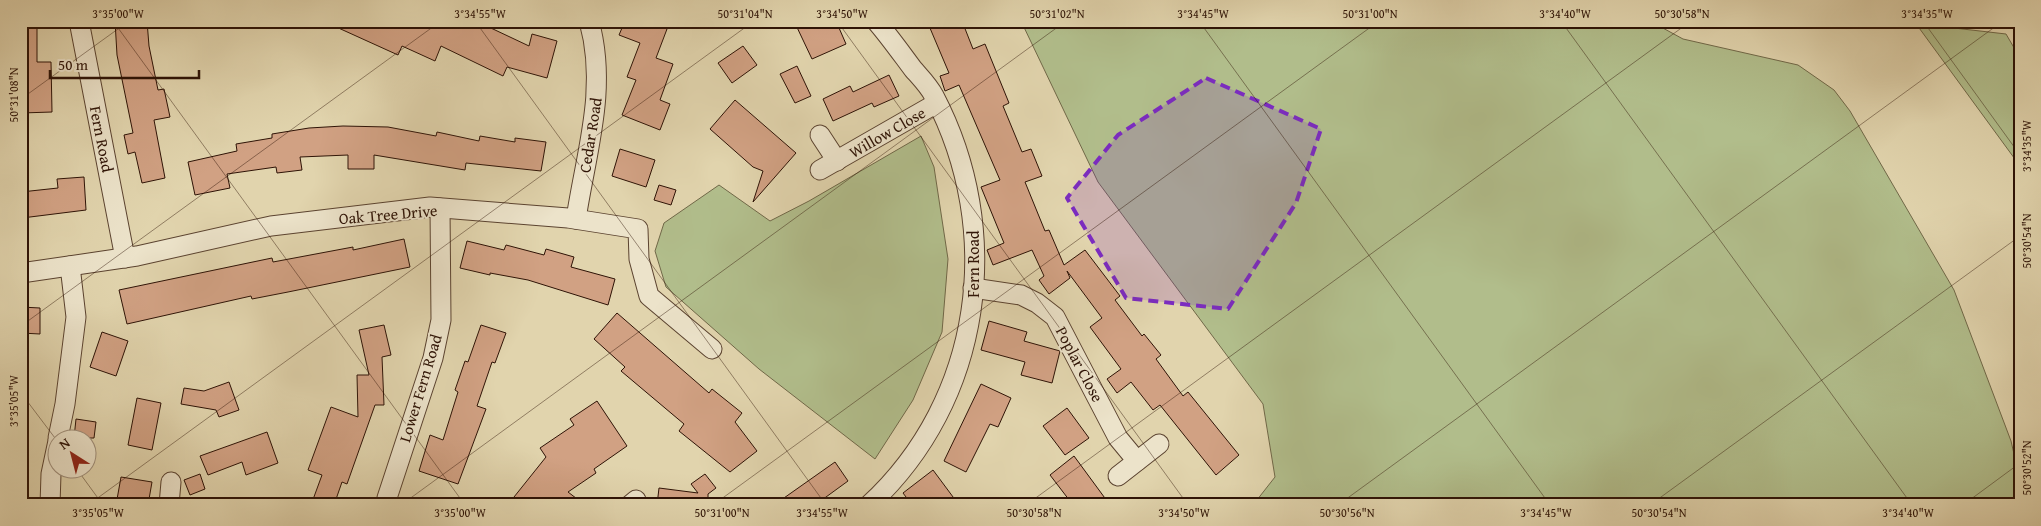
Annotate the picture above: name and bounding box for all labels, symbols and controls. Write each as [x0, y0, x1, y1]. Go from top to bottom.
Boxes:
text: 3°35'00"W [92, 5, 145, 22]
text: 3°34'55"W [454, 5, 507, 22]
text: 50°31'04"N [717, 5, 773, 22]
text: 3°34'50"W [816, 5, 869, 22]
text: 50°31'02"N [1029, 5, 1085, 22]
text: 3°34'45"W [1177, 5, 1230, 22]
text: 50°31'00"N [1342, 5, 1398, 22]
text: 3°34'40"W [1539, 5, 1592, 22]
text: 50°30'58"N [1654, 5, 1710, 22]
text: 3°34'35"W [1901, 5, 1954, 22]
scale bar [50, 48, 199, 80]
text: 50 m [58, 54, 89, 75]
text: 50°31'08"N [5, 67, 22, 123]
street label: Cedar Road [572, 95, 608, 174]
street label: Willow Close [844, 100, 930, 164]
street label: Fern Road [84, 104, 120, 175]
text: 3°34'35"W [2018, 119, 2035, 172]
street label: Oak Tree Drive [338, 198, 438, 230]
text: 50°30'54"N [2018, 213, 2035, 269]
street label: Fern Road [961, 230, 985, 298]
street label: Poplar Close [1050, 322, 1110, 406]
street label: Lower Fern Road [392, 331, 448, 445]
text: 3°35'05"W [5, 374, 22, 427]
north arrow [48, 428, 98, 478]
text: N [55, 432, 75, 454]
text: 50°30'52"N [2018, 440, 2035, 496]
text: 3°35'05"W [72, 504, 125, 521]
text: 3°35'00"W [434, 504, 487, 521]
text: 50°31'00"N [694, 504, 750, 521]
text: 3°34'55"W [796, 504, 849, 521]
text: 50°30'58"N [1006, 504, 1062, 521]
text: 3°34'50"W [1158, 504, 1211, 521]
text: 50°30'56"N [1319, 504, 1375, 521]
text: 3°34'45"W [1520, 504, 1573, 521]
text: 50°30'54"N [1631, 504, 1687, 521]
text: 3°34'40"W [1882, 504, 1935, 521]

